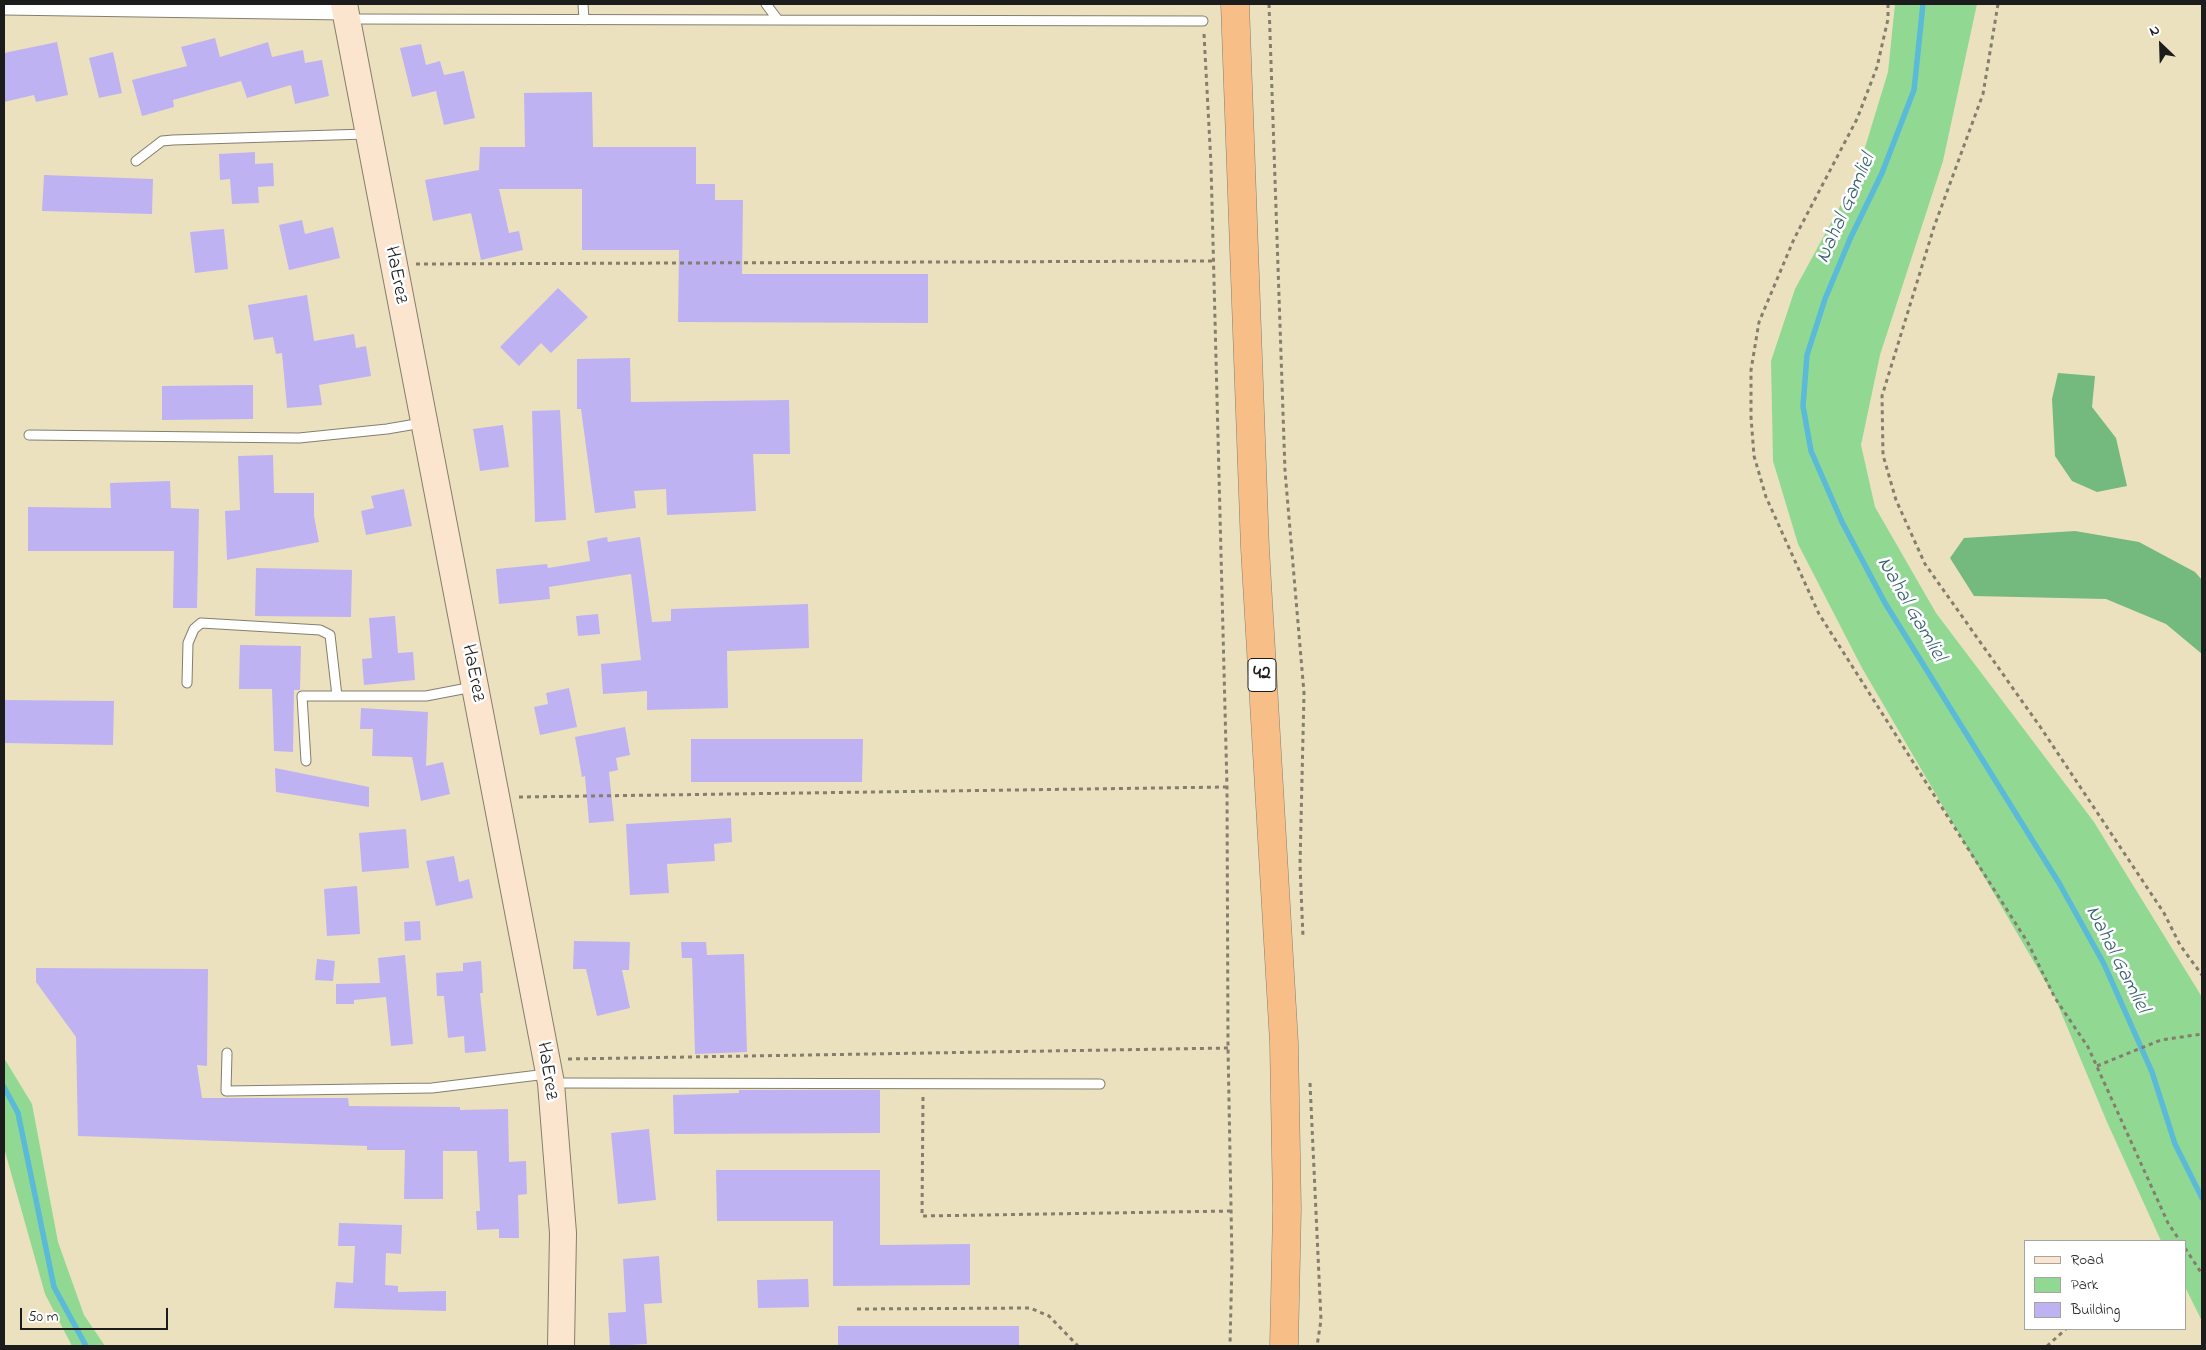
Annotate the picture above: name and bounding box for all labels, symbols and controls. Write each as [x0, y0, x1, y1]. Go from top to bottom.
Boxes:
text: N [2146, 19, 2163, 42]
north arrow [2136, 20, 2186, 70]
water label: Nahal Gamliel [1812, 151, 1882, 267]
street label: HaErez [378, 244, 412, 306]
water label: Nahal Gamliel [1870, 553, 1950, 667]
street label: HaErez [455, 642, 489, 704]
road number: 42 [1248, 658, 1276, 692]
water label: Nahal Gamliel [2078, 902, 2154, 1018]
street label: HaErez [530, 1040, 562, 1102]
legend [2024, 1240, 2186, 1330]
text: Road [2071, 1249, 2104, 1271]
text: Park [2071, 1274, 2098, 1296]
scale bar [22, 1298, 170, 1330]
text: Building [2071, 1299, 2120, 1321]
text: 50 m [28, 1306, 58, 1328]

